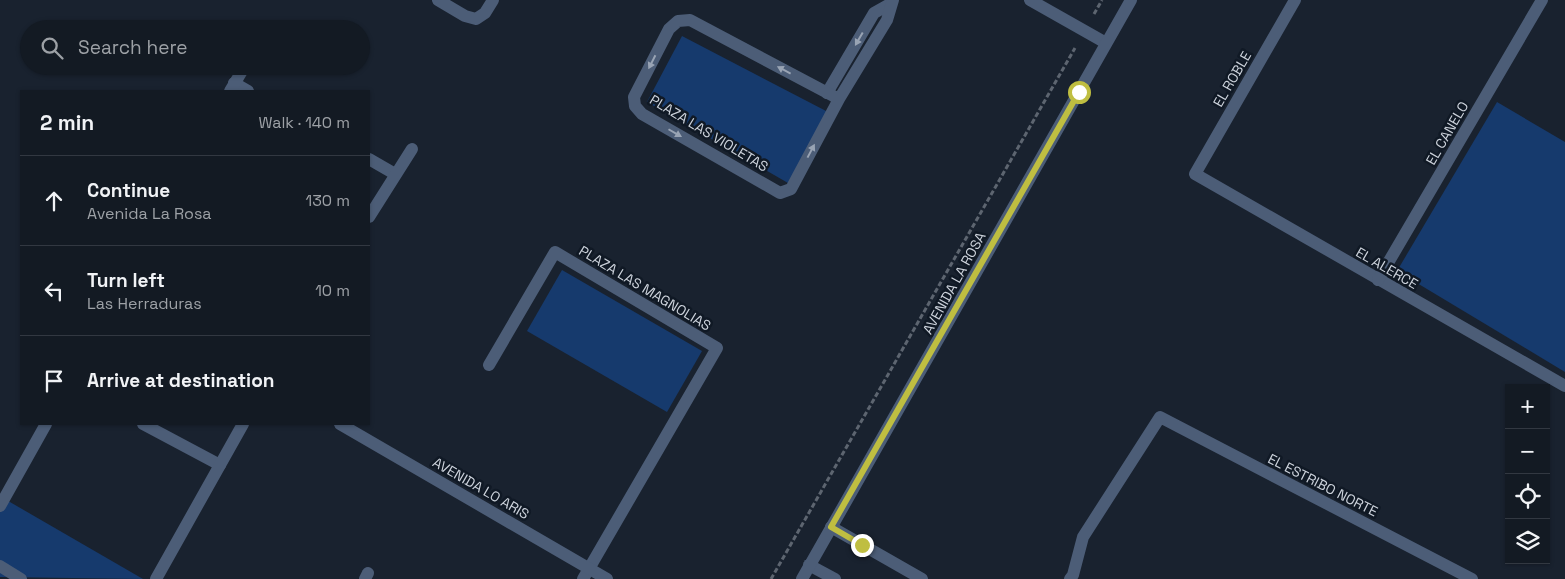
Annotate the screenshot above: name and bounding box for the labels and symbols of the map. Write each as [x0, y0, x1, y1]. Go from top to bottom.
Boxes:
one-way arrow [854, 33, 863, 46]
street label: EL ROBLE [1209, 48, 1255, 110]
one-way arrow [648, 54, 656, 69]
one-way arrow [777, 66, 791, 74]
route start [1068, 81, 1091, 104]
street label: PLAZA LAS VIOLETAS [646, 90, 772, 176]
street label: EL CANELO [1422, 98, 1472, 168]
one-way arrow [669, 129, 682, 138]
one-way arrow [807, 144, 815, 159]
street label: AVENIDA LA ROSA [918, 229, 990, 337]
street label: PLAZA LAS MAGNOLIAS [576, 241, 714, 335]
street label: EL ALERCE [1353, 243, 1421, 293]
street label: EL ESTRIBO NORTE [1265, 450, 1381, 521]
street label: AVENIDA LO ARIS [430, 453, 532, 523]
route end [851, 534, 874, 557]

